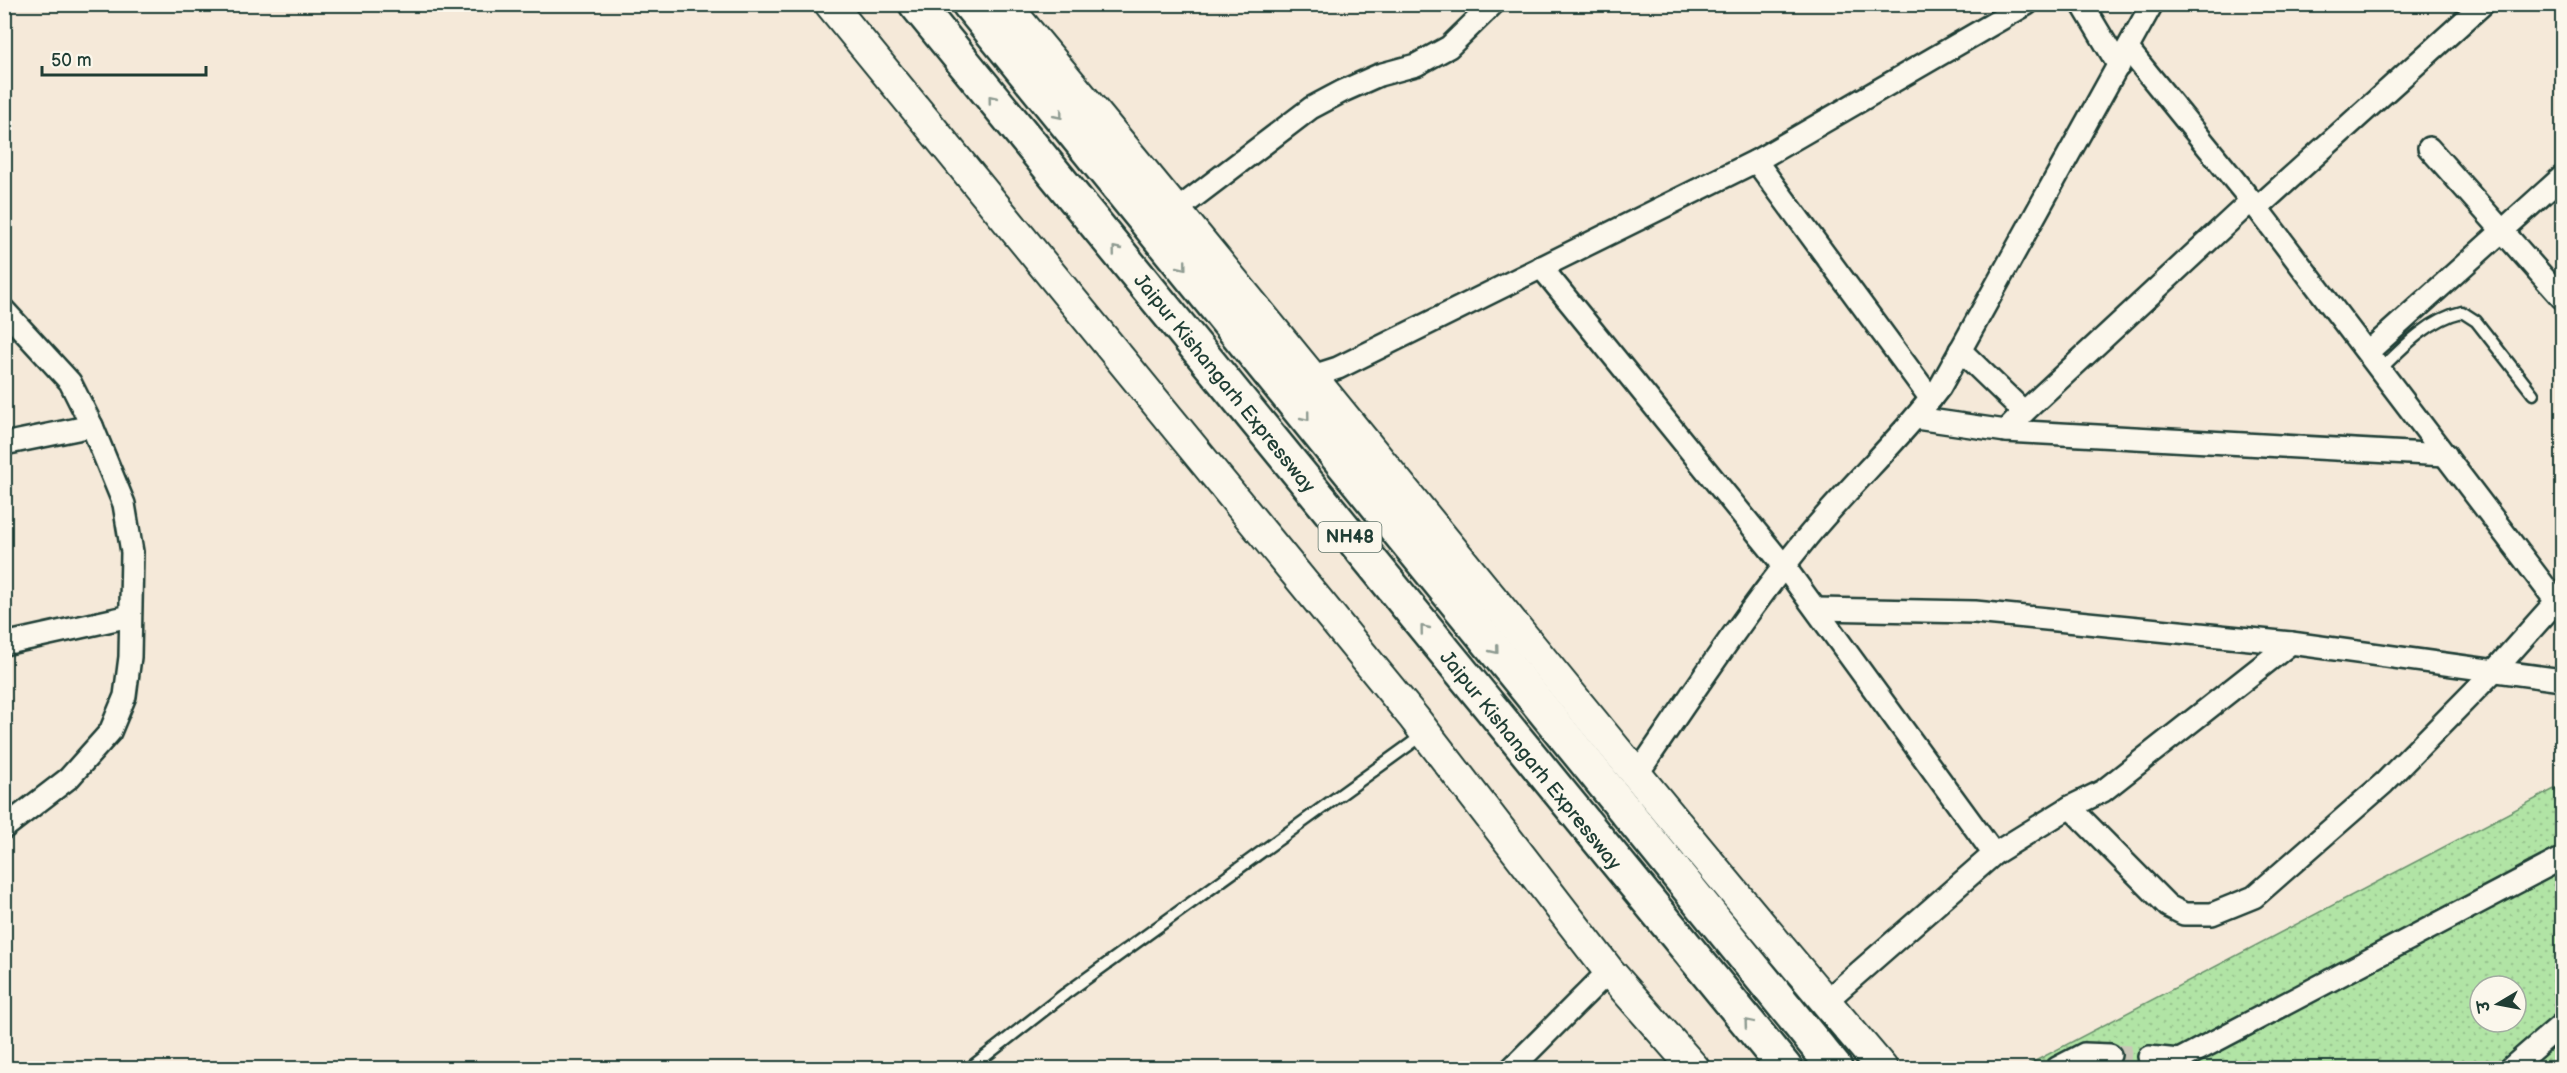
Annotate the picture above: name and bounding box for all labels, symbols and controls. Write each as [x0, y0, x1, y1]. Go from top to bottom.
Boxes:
scale bar [42, 39, 206, 77]
text: 50 m [51, 50, 92, 71]
one-way arrow [989, 94, 1000, 105]
one-way arrow [1052, 108, 1063, 119]
one-way arrow [1112, 246, 1123, 257]
one-way arrow [1175, 259, 1186, 270]
street label: Jaipur Kishangarh Expressway [1128, 269, 1320, 498]
one-way arrow [1298, 410, 1309, 421]
road number: NH48 [1318, 522, 1382, 552]
one-way arrow [1421, 625, 1432, 636]
one-way arrow [1487, 643, 1498, 654]
street label: Jaipur Kishangarh Expressway [1434, 646, 1626, 875]
north arrow [2468, 974, 2528, 1034]
text: उ [2474, 998, 2495, 1015]
one-way arrow [1744, 1019, 1755, 1030]

